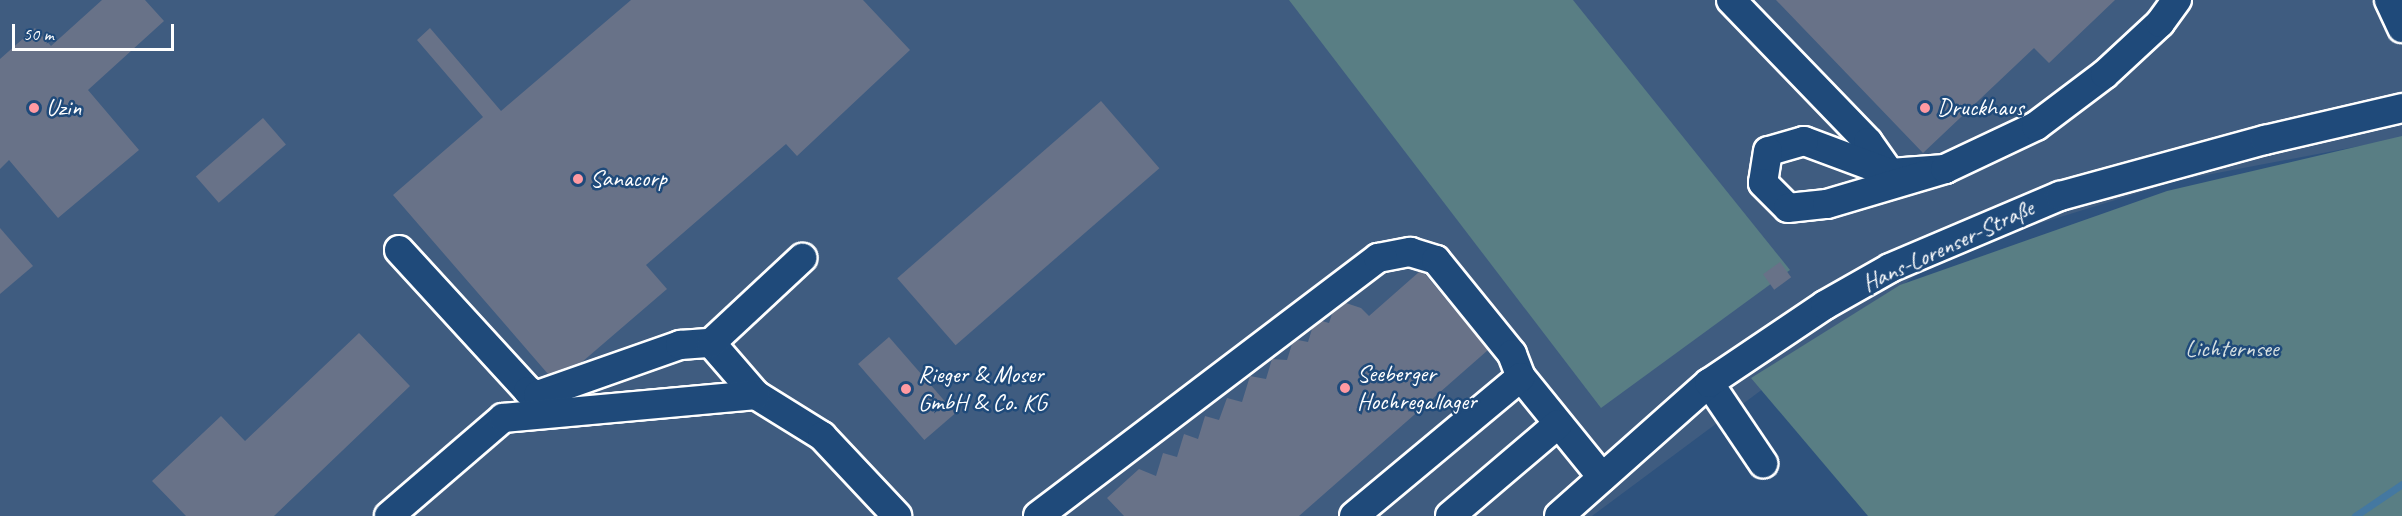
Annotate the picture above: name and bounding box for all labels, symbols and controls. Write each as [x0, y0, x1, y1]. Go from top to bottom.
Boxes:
scale bar [15, 12, 177, 50]
text: 50 m [23, 23, 54, 45]
place label: Uzin [46, 94, 81, 122]
place label: Druckhaus [1937, 94, 2024, 122]
marker: Uzin [27, 101, 41, 115]
marker: Druckhaus [1918, 101, 1932, 115]
place label: Sanacorp [590, 165, 667, 193]
marker: Sanacorp [571, 172, 585, 186]
street label: Hans-Lorenser-Straße [1858, 194, 2038, 298]
park label: Lichternsee [2185, 335, 2279, 363]
place label: Seeberger Hochregallager [1357, 360, 1477, 416]
place label: Rieger & Moser GmbH & Co. KG [918, 361, 1047, 417]
marker: Seeberger Hochregallager [1338, 381, 1352, 395]
marker: Rieger & Moser GmbH & Co. KG [899, 382, 913, 396]

